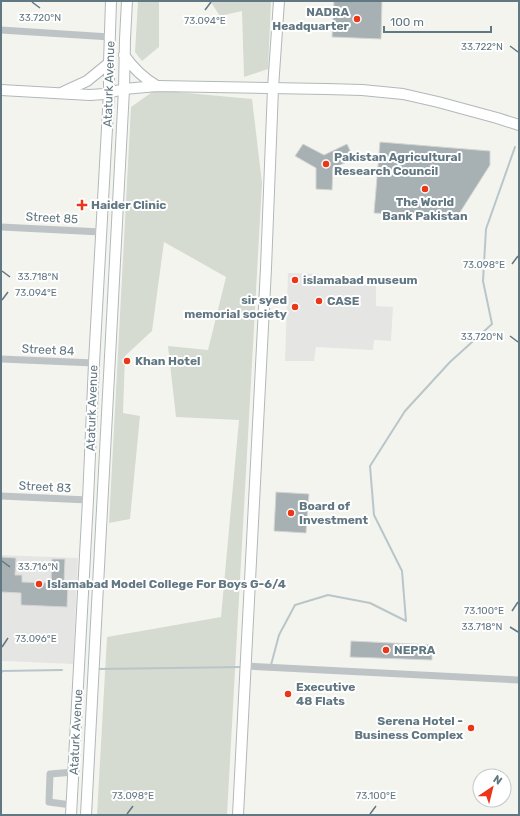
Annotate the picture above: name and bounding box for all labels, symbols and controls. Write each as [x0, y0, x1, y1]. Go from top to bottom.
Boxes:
place label: NADRA Headquarter [272, 5, 350, 33]
scale bar [384, 8, 491, 34]
text: 33.720°N [19, 12, 61, 24]
marker: NADRA Headquarter [352, 14, 362, 24]
text: 73.094°E [184, 15, 226, 27]
text: 100 m [390, 15, 424, 29]
street label: Ataturk Avenue [101, 40, 118, 127]
text: 33.722°N [461, 41, 503, 53]
place label: Pakistan Agricultural Research Council [334, 150, 461, 178]
marker: Pakistan Agricultural Research Council [321, 159, 331, 169]
marker: The World Bank Pakistan [420, 184, 430, 194]
place label: The World Bank Pakistan [382, 195, 468, 223]
place label: Haider Clinic [91, 198, 166, 212]
marker: Haider Clinic [76, 199, 88, 211]
street label: Street 85 [25, 210, 79, 226]
text: 73.098°E [463, 259, 505, 271]
text: 33.718°N [18, 271, 58, 283]
place label: islamabad museum [303, 273, 418, 287]
marker: islamabad museum [290, 275, 300, 285]
text: 73.094°E [15, 287, 57, 299]
place label: sir syed memorial society [184, 293, 287, 321]
place label: CASE [327, 294, 360, 308]
marker: CASE [314, 296, 324, 306]
marker: sir syed memorial society [290, 302, 300, 312]
text: 33.720°N [461, 331, 503, 343]
street label: Street 84 [21, 342, 75, 358]
place label: Khan Hotel [135, 354, 201, 368]
marker: Khan Hotel [122, 356, 132, 366]
street label: Ataturk Avenue [84, 364, 101, 451]
street label: Street 83 [18, 479, 72, 495]
place label: Board of Investment [299, 499, 368, 527]
marker: Board of Investment [286, 508, 296, 518]
text: 33.716°N [18, 561, 58, 573]
place label: Islamabad Model College For Boys G-6/4 [47, 577, 286, 591]
marker: Islamabad Model College For Boys G-6/4 [34, 579, 44, 589]
text: 73.100°E [464, 605, 504, 617]
text: 33.718°N [462, 621, 502, 633]
text: 73.096°E [15, 633, 57, 645]
place label: NEPRA [394, 643, 436, 657]
marker: NEPRA [381, 645, 391, 655]
place label: Executive 48 Flats [296, 680, 355, 708]
street label: Ataturk Avenue [67, 688, 85, 775]
marker: Executive 48 Flats [283, 689, 293, 699]
place label: Serena Hotel - Business Complex [354, 714, 463, 742]
marker: Serena Hotel - Business Complex [466, 723, 476, 733]
north arrow [472, 768, 512, 808]
text: N [490, 773, 504, 788]
text: 73.098°E [112, 790, 154, 802]
text: 73.100°E [356, 790, 396, 802]

